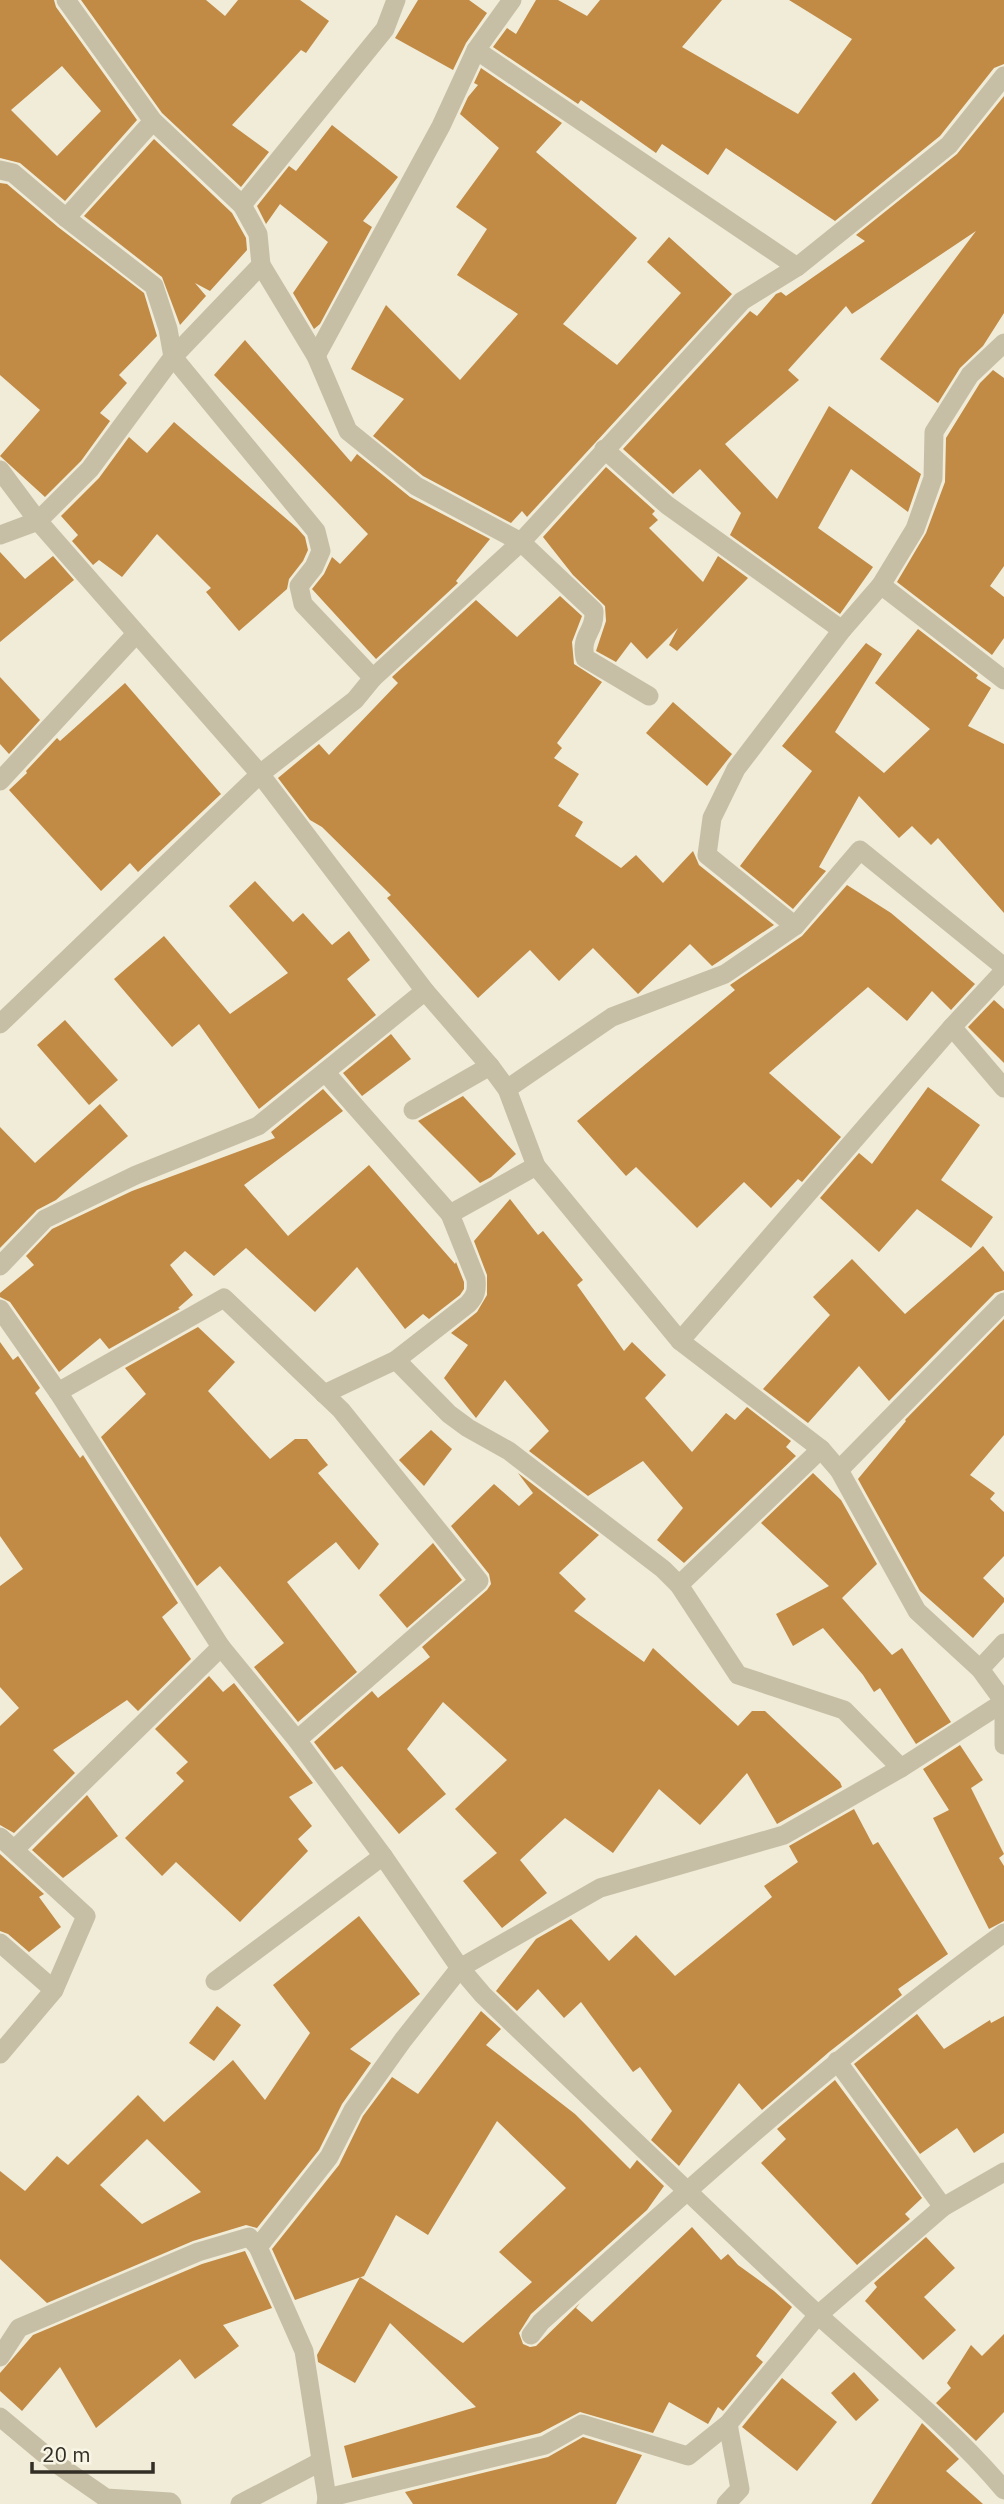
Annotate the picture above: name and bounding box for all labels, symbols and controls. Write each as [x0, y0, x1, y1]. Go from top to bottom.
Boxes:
scale bar [32, 2430, 152, 2474]
text: 20 m [42, 2440, 91, 2468]

